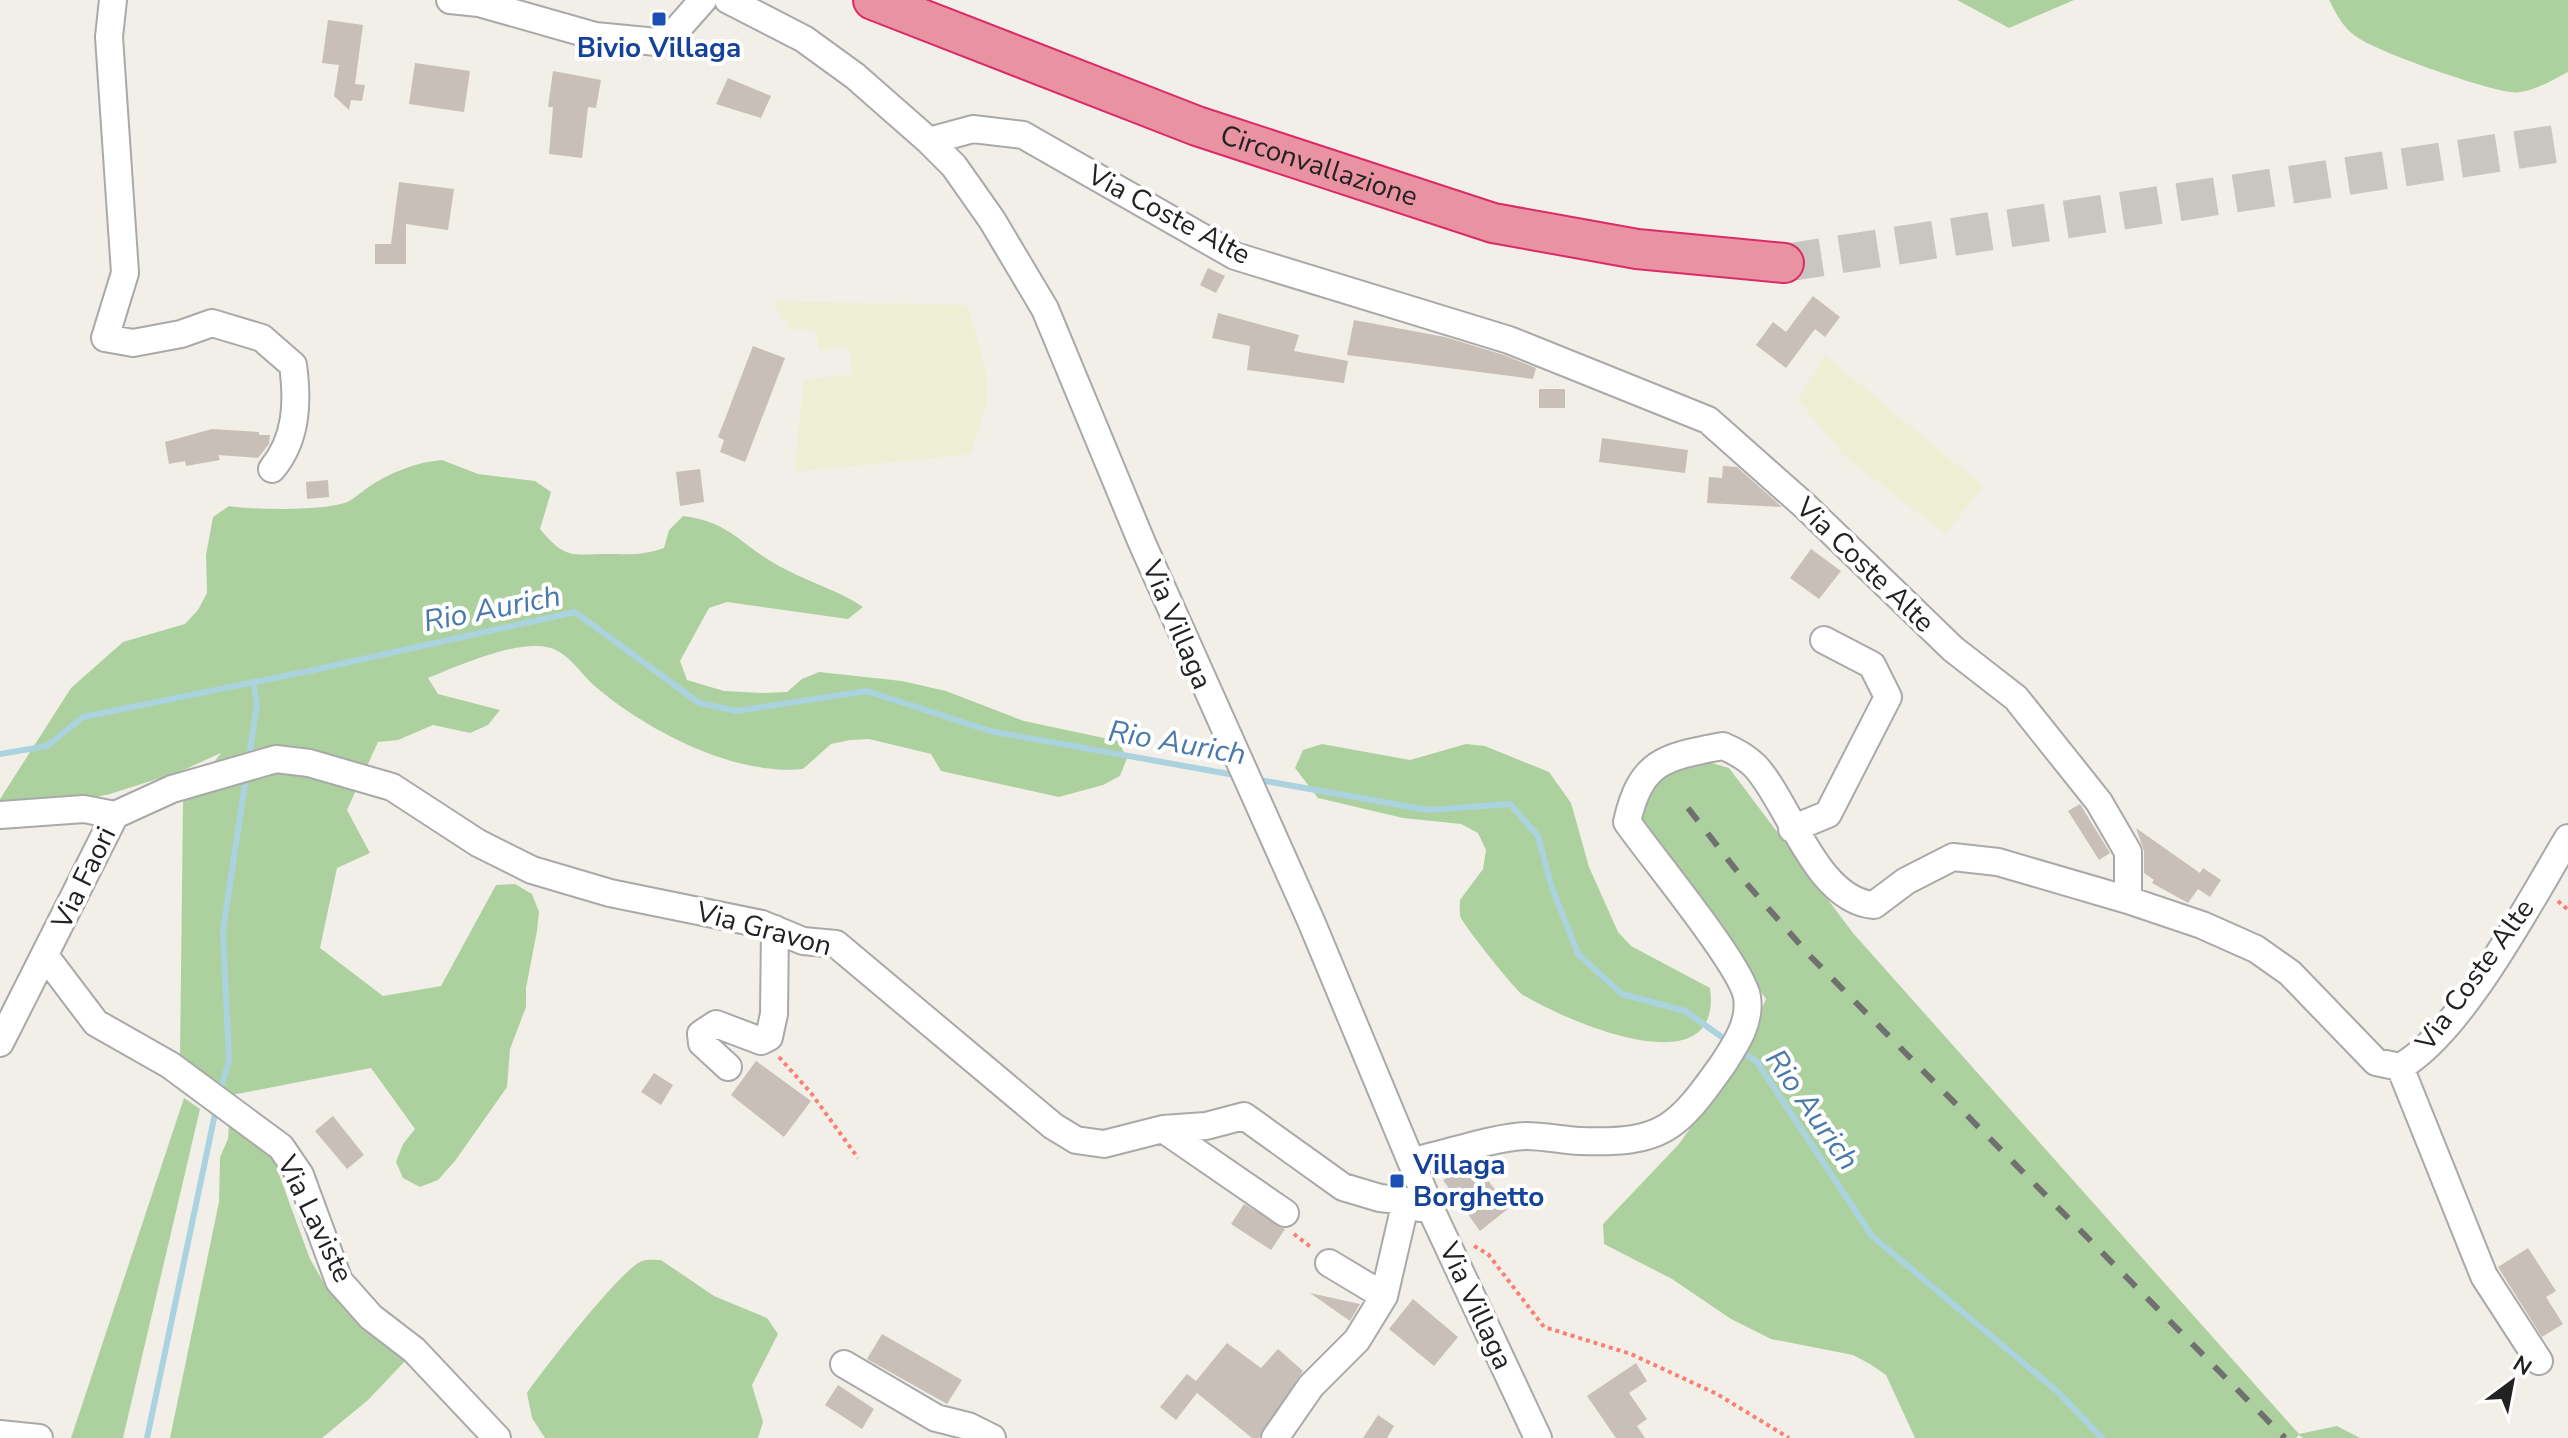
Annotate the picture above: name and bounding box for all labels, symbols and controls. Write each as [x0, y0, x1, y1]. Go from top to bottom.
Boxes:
marker: Bivio Villaga [650, 10, 668, 28]
place label: Bivio Villaga [577, 29, 741, 67]
street label: Circonvallazione [1215, 116, 1423, 216]
street label: Via Coste Alte [1080, 156, 1257, 274]
street label: Via Coste Alte [1787, 488, 1943, 641]
street label: Via Villaga [1132, 554, 1221, 695]
water label: Rio Aurich [420, 576, 564, 642]
water label: Rio Aurich [1105, 711, 1249, 775]
street label: Via Faori [42, 820, 125, 936]
street label: Via Coste Alte [2406, 891, 2543, 1060]
street label: Via Gravon [691, 892, 836, 965]
water label: Rio Aurich [1755, 1041, 1869, 1179]
place label: Villaga Borghetto [1412, 1146, 1544, 1216]
street label: Via Laviste [268, 1148, 362, 1289]
marker: Villaga Borghetto [1388, 1172, 1406, 1190]
street label: Via Villaga [1430, 1235, 1522, 1376]
north arrow [2472, 1342, 2552, 1422]
text: N [2507, 1349, 2537, 1383]

